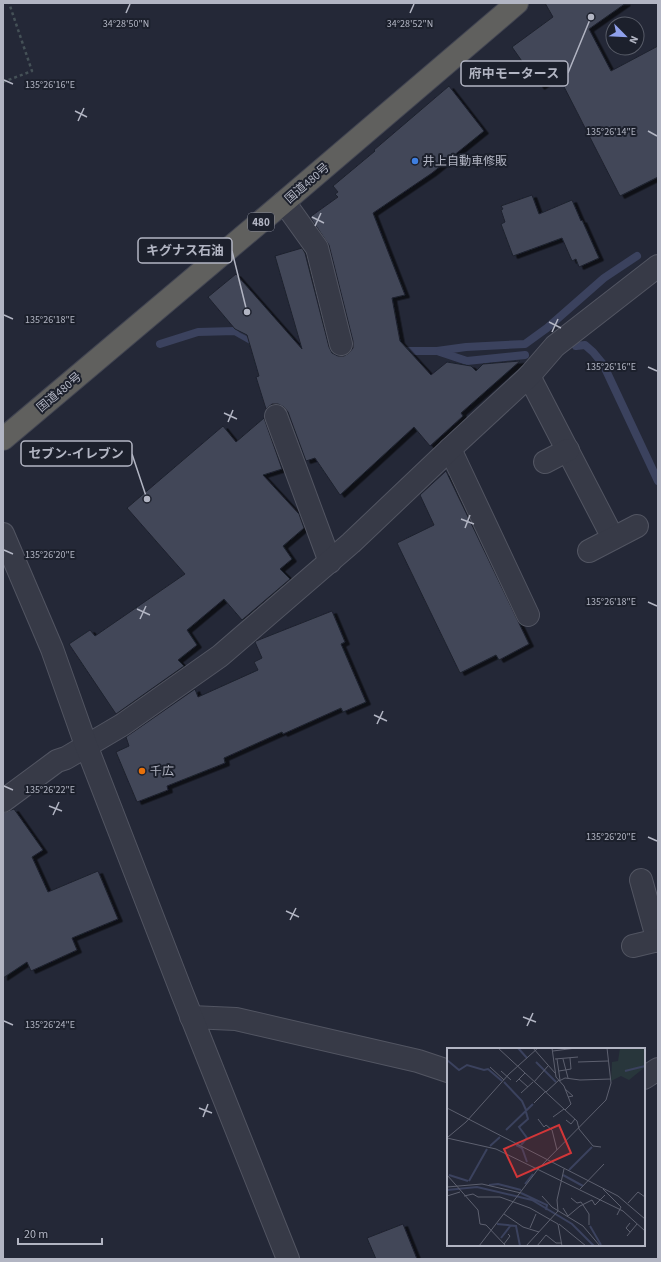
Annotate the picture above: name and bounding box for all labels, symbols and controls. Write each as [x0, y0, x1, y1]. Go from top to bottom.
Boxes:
north arrow [605, 16, 645, 56]
text: 34°28'50"N [103, 17, 149, 31]
text: 34°28'52"N [387, 17, 433, 31]
text: N [625, 33, 642, 46]
callout: 府中モータース [461, 61, 568, 86]
text: 府中モータース [469, 65, 559, 83]
text: 135°26'16"E [25, 78, 75, 92]
text: 135°26'14"E [586, 125, 636, 139]
place label: 井上自動車修販 [423, 153, 507, 170]
marker: 井上自動車修販 [410, 156, 420, 166]
street label: 国道480号 [281, 159, 333, 207]
road number: 480 [248, 213, 274, 231]
callout: キグナス石油 [138, 238, 232, 263]
text: キグナス石油 [146, 242, 224, 260]
text: 135°26'18"E [25, 313, 75, 327]
text: 135°26'16"E [586, 360, 636, 374]
street label: 国道480号 [33, 369, 85, 416]
callout: セブン-イレブン [21, 441, 132, 466]
text: セブン-イレブン [28, 445, 124, 463]
text: 135°26'20"E [25, 548, 75, 562]
text: 135°26'18"E [586, 595, 636, 609]
place label: 千広 [150, 763, 174, 780]
marker: 千広 [137, 766, 147, 776]
text: 135°26'22"E [25, 783, 75, 797]
text: 135°26'20"E [586, 830, 636, 844]
text: 135°26'24"E [25, 1018, 75, 1032]
inset map [447, 1048, 645, 1246]
scale bar [18, 1220, 102, 1246]
text: 20 m [24, 1226, 48, 1243]

